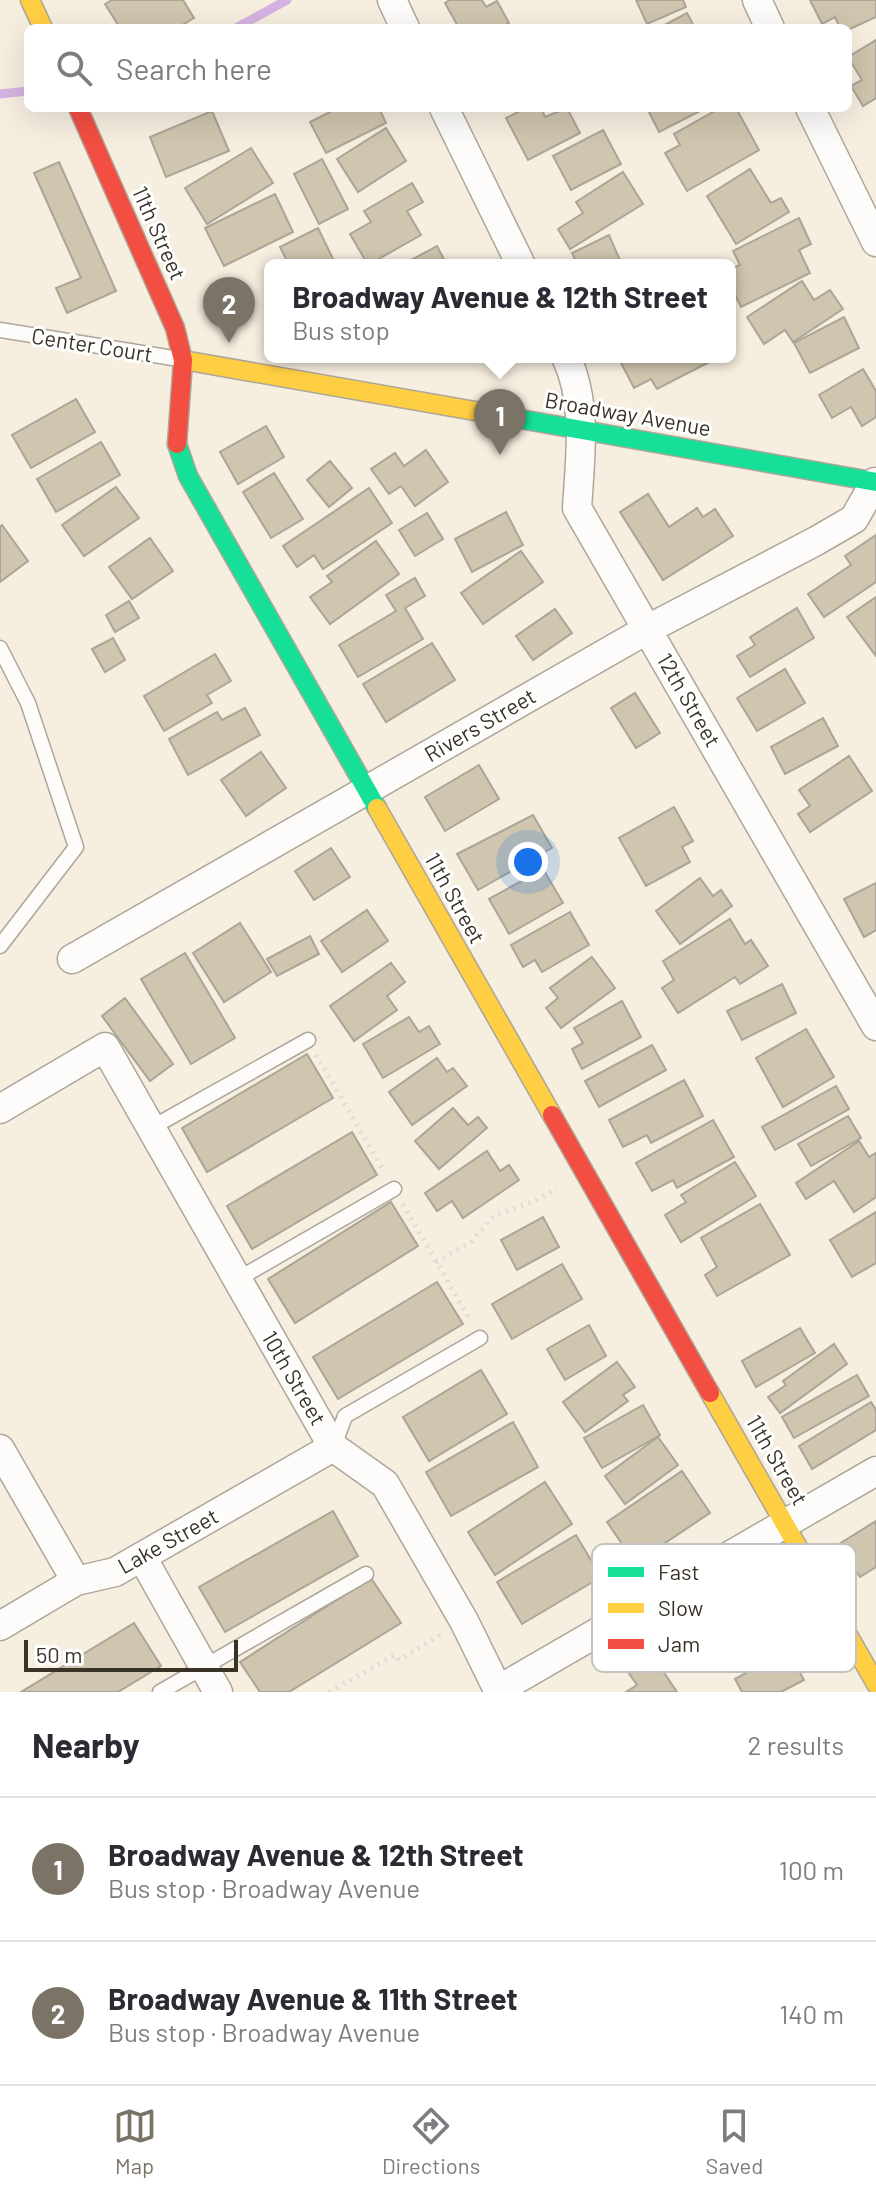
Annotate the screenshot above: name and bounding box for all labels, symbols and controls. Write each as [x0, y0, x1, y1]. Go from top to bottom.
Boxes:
search box [24, 24, 852, 112]
icon: search [52, 46, 96, 90]
text: Search here [116, 50, 272, 86]
street label: 11th Street [128, 182, 192, 283]
popup [264, 259, 736, 363]
pin: 2 [203, 277, 255, 343]
text: Broadway Avenue & 12th Street [292, 278, 708, 314]
text: Bus stop [292, 314, 390, 345]
street label: Center Court [30, 322, 155, 366]
street label: Broadway Avenue [543, 386, 713, 440]
pin: 1 [474, 389, 526, 455]
street label: 12th Street [653, 648, 727, 751]
street label: Rivers Street [419, 682, 540, 766]
your location [508, 842, 548, 882]
street label: 11th Street [420, 848, 491, 947]
street label: 10th Street [257, 1326, 332, 1429]
street label: 11th Street [742, 1410, 814, 1509]
street label: Lake Street [113, 1502, 222, 1578]
legend [592, 1544, 856, 1672]
text: Fast [658, 1558, 700, 1584]
text: Slow [658, 1594, 703, 1620]
text: Jam [658, 1630, 700, 1656]
scale bar [24, 1636, 238, 1672]
text: 50 m [36, 1641, 82, 1667]
text: Nearby [32, 1724, 140, 1765]
text: 2 results [748, 1729, 844, 1760]
text: Broadway Avenue & 12th Street [108, 1836, 524, 1872]
text: 1 [53, 1854, 63, 1885]
text: 100 m [779, 1854, 844, 1885]
text: Bus stop · Broadway Avenue [108, 1872, 420, 1903]
text: Broadway Avenue & 11th Street [108, 1980, 518, 2016]
text: 2 [51, 1998, 65, 2029]
text: 140 m [779, 1998, 844, 2029]
text: Bus stop · Broadway Avenue [108, 2016, 420, 2047]
tab: Map [113, 2104, 157, 2178]
tab: Directions [382, 2104, 480, 2178]
tab: Saved [706, 2104, 763, 2178]

